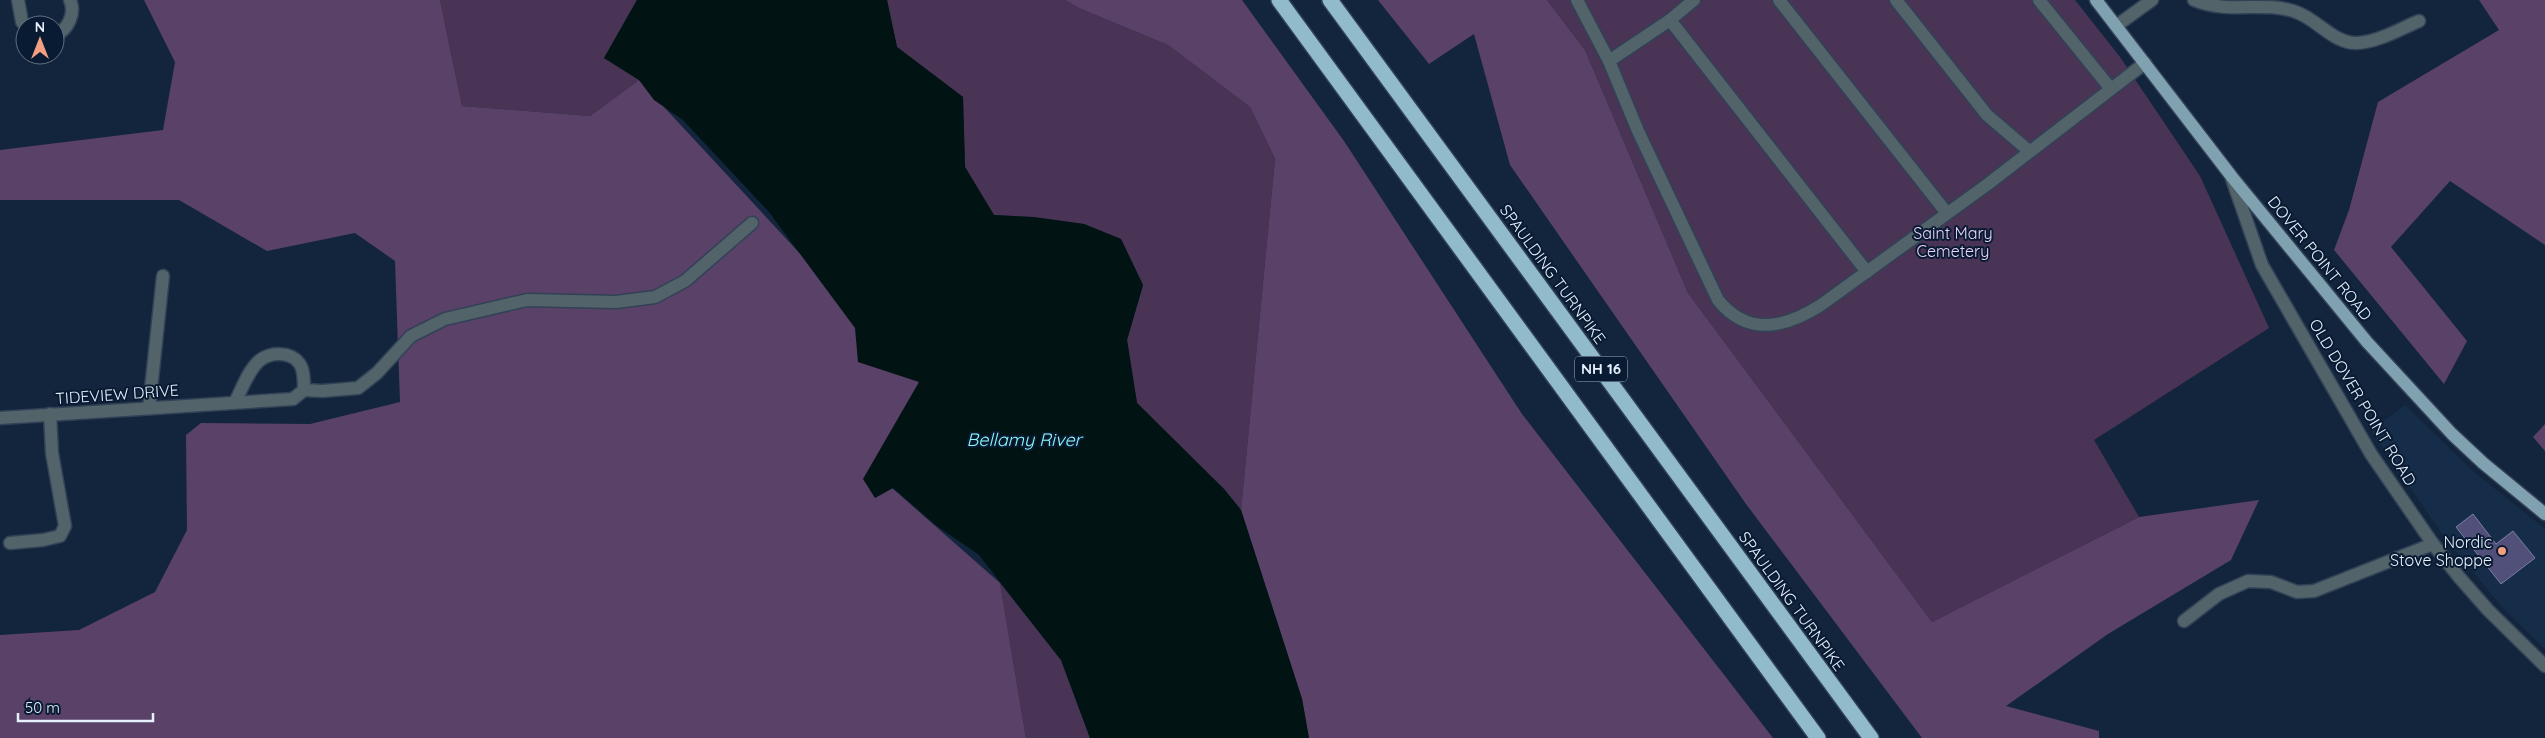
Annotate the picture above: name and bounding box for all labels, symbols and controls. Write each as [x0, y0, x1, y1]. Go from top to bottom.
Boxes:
north arrow [15, 15, 65, 65]
text: N [35, 18, 45, 36]
street label: DOVER POINT ROAD [2264, 192, 2376, 324]
street label: SPAULDING TURNPIKE [1496, 200, 1610, 348]
park label: Saint Mary Cemetery [1913, 223, 1993, 261]
street label: OLD DOVER POINT ROAD [2305, 315, 2421, 489]
road number: NH 16 [1575, 356, 1627, 382]
street label: TIDEVIEW DRIVE [55, 380, 179, 408]
water label: Bellamy River [967, 428, 1084, 451]
street label: SPAULDING TURNPIKE [1735, 527, 1849, 675]
place label: Nordic Stove Shoppe [2390, 532, 2492, 570]
marker: Nordic Stove Shoppe [2496, 545, 2508, 557]
scale bar [18, 690, 152, 722]
text: 50 m [25, 698, 60, 717]

